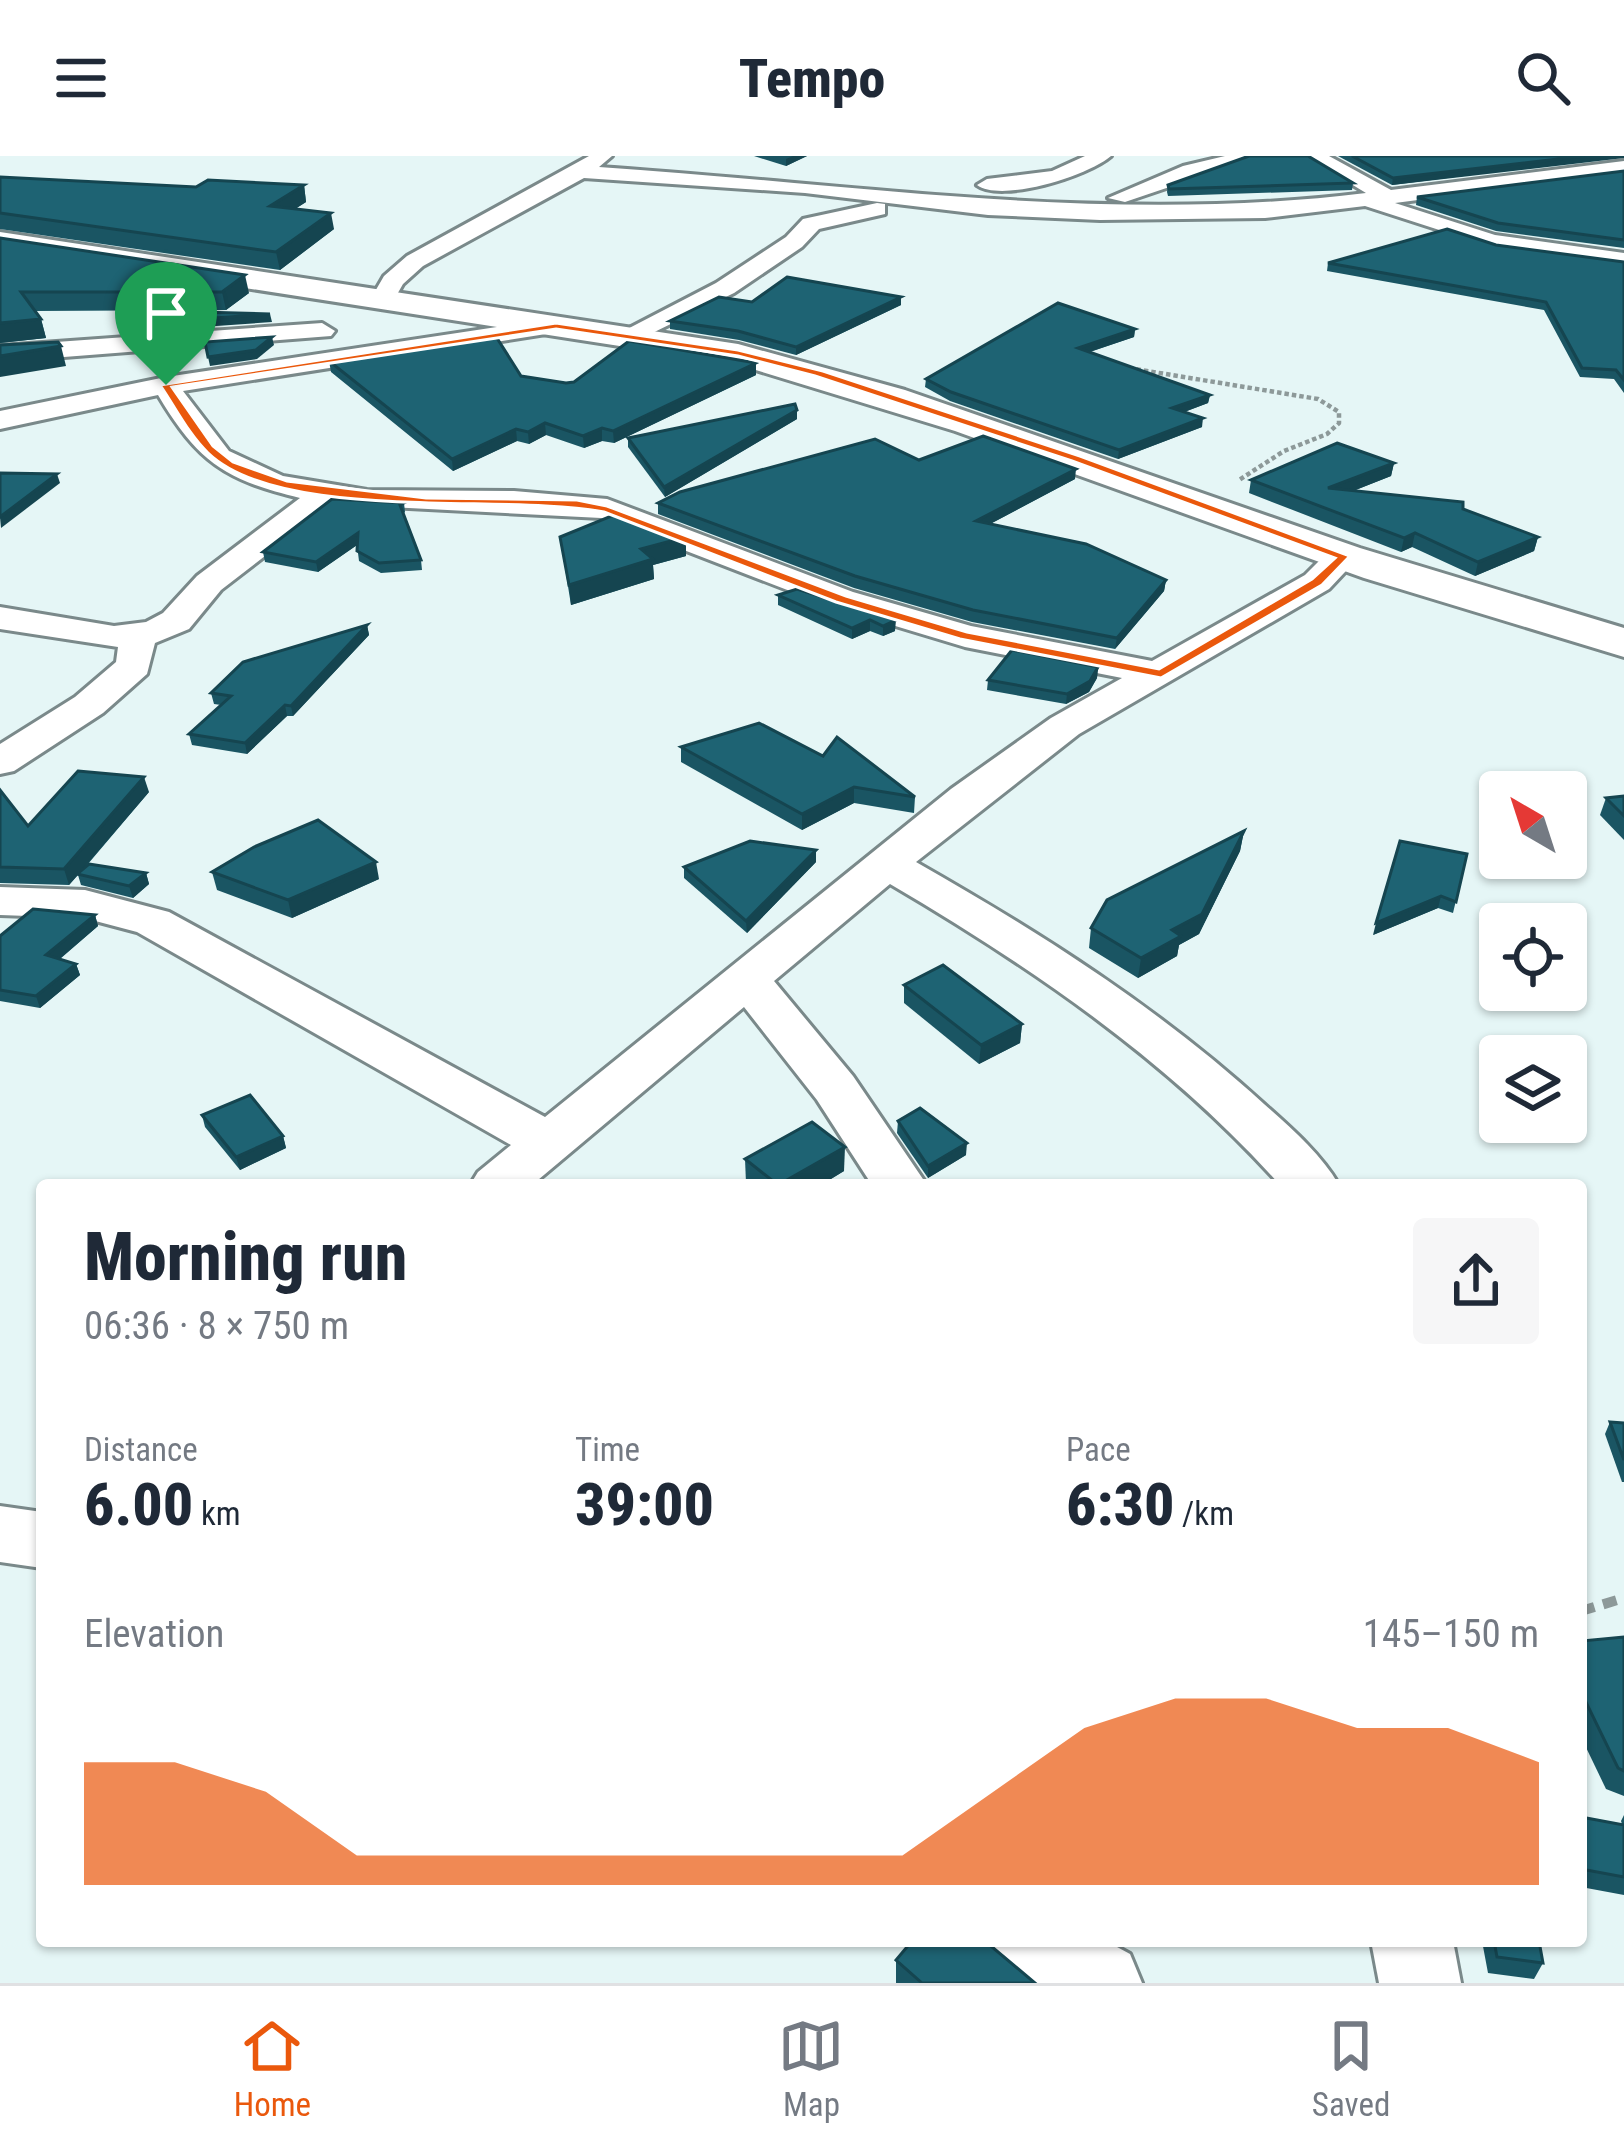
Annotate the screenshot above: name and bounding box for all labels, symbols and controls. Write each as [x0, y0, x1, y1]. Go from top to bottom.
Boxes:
icon: menu [48, 45, 114, 111]
icon: search [1510, 45, 1576, 111]
text: Tempo [739, 47, 885, 110]
pin [115, 262, 217, 385]
icon: arrive [133, 280, 199, 346]
north arrow [1479, 771, 1587, 879]
map controls [1479, 771, 1587, 1143]
button: locate [1479, 903, 1587, 1011]
button: layers [1479, 1035, 1587, 1143]
button: share [1413, 1218, 1539, 1344]
text: Morning run [84, 1219, 407, 1296]
text: 06:36 · 8 × 750 m [84, 1303, 349, 1349]
text: Distance [84, 1430, 198, 1469]
text: Time [575, 1430, 640, 1469]
text: Pace [1066, 1430, 1131, 1469]
text: 6.00 [84, 1469, 193, 1540]
text: 39:00 [575, 1469, 714, 1540]
text: 6:30 [1066, 1469, 1174, 1540]
text: km [193, 1494, 241, 1533]
text: /km [1174, 1494, 1234, 1533]
text: Elevation [84, 1611, 224, 1657]
text: 145–150 m [1363, 1611, 1539, 1657]
tab: Home [234, 2013, 311, 2124]
tab: Map [778, 2013, 844, 2124]
tab: Saved [1312, 2013, 1390, 2124]

